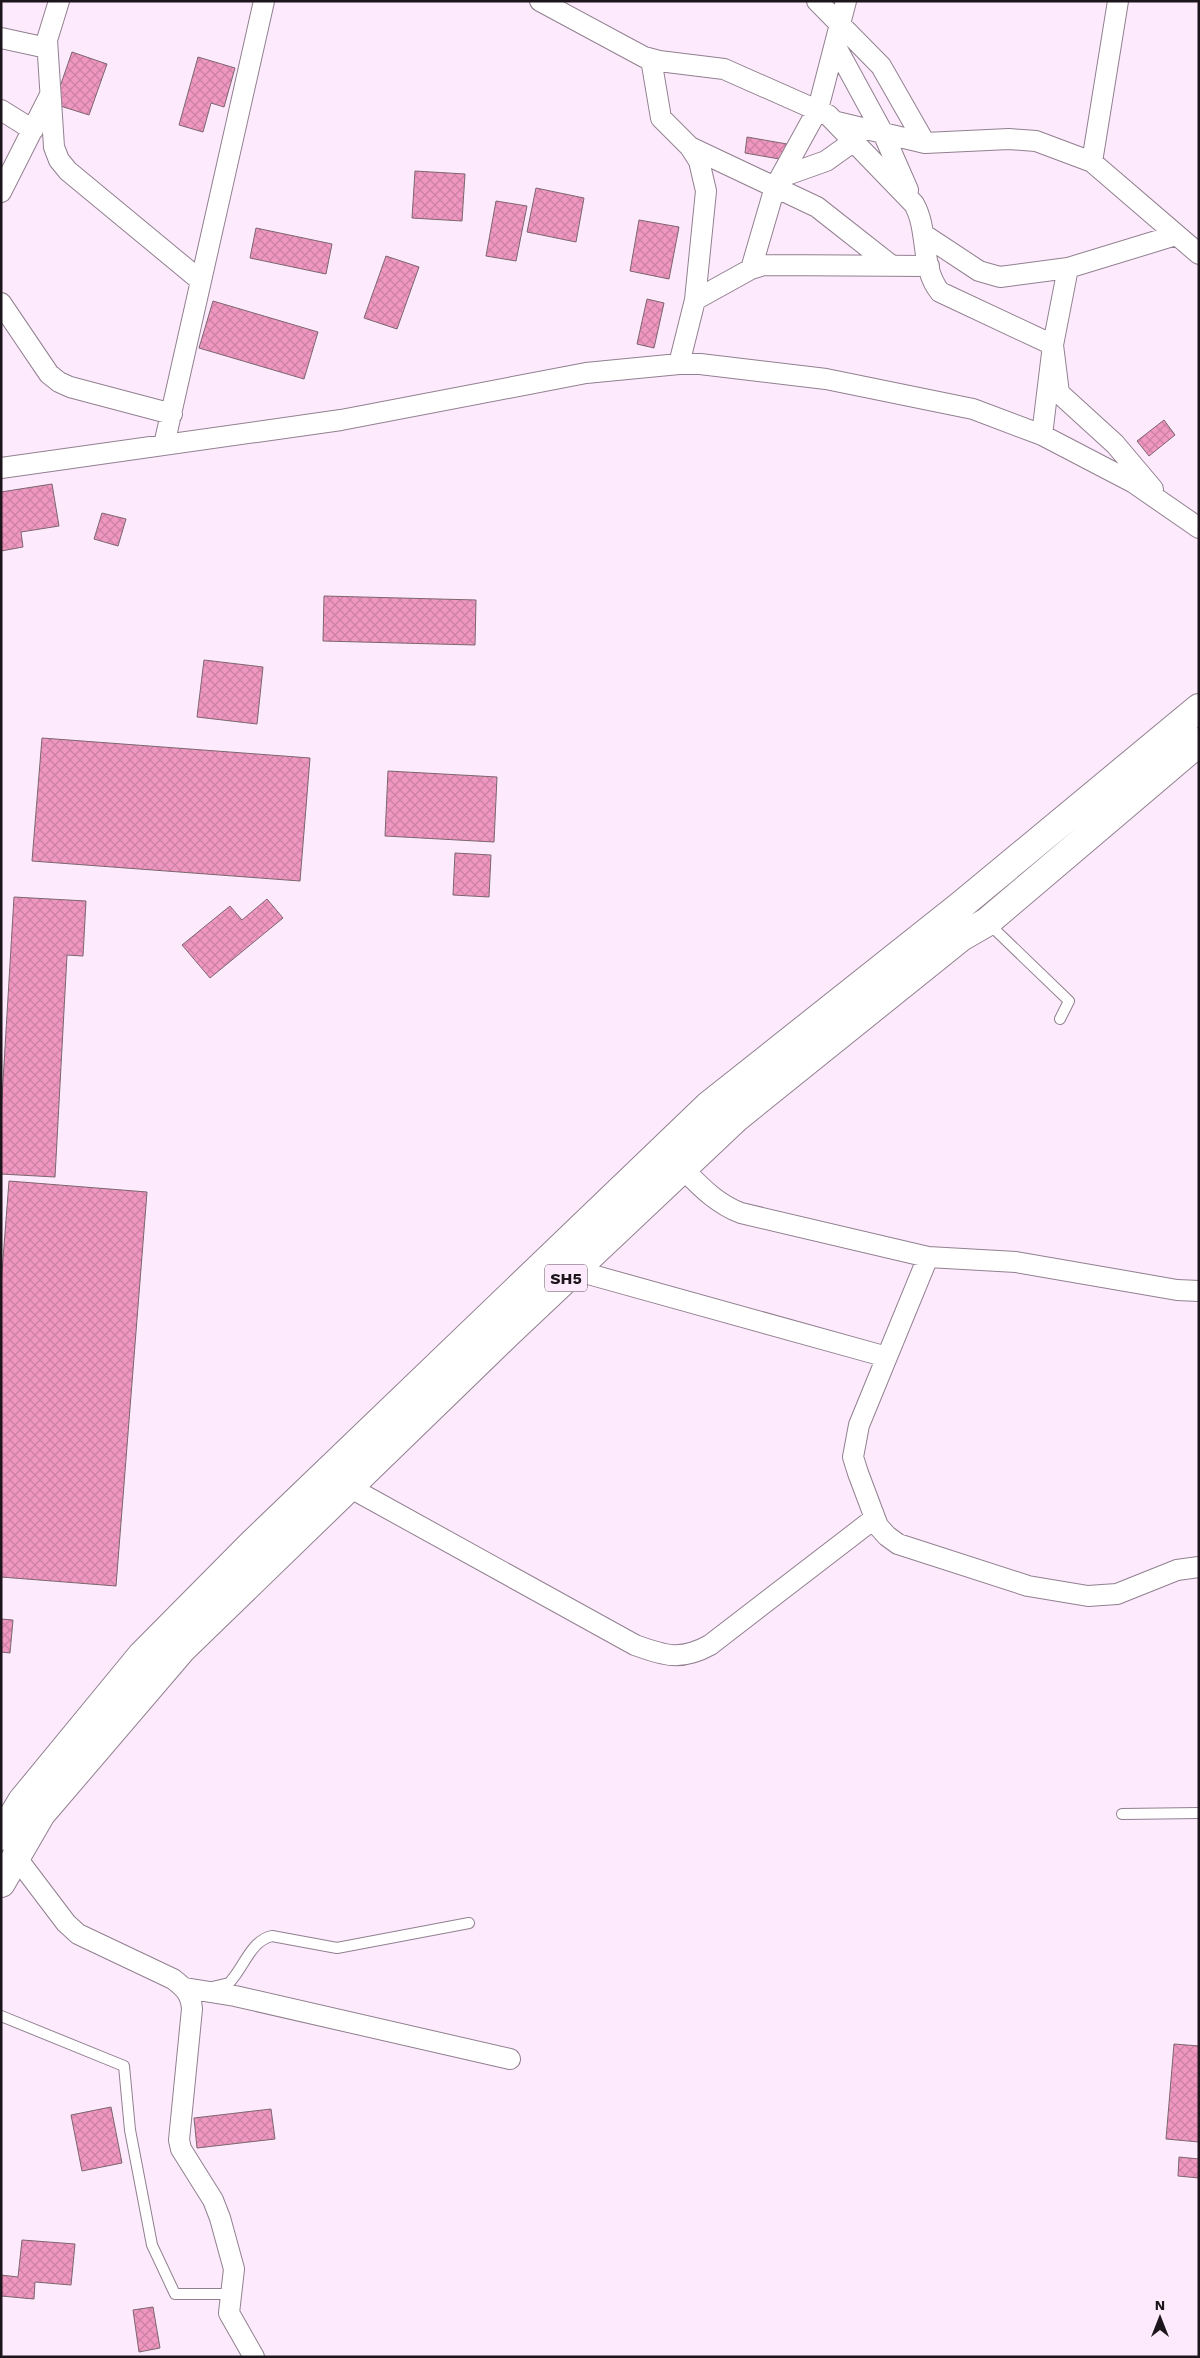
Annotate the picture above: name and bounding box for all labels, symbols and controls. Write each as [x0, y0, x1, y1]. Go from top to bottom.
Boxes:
road number: SH5 [545, 1264, 587, 1292]
north arrow [1135, 2293, 1185, 2343]
text: N [1155, 2297, 1165, 2313]

